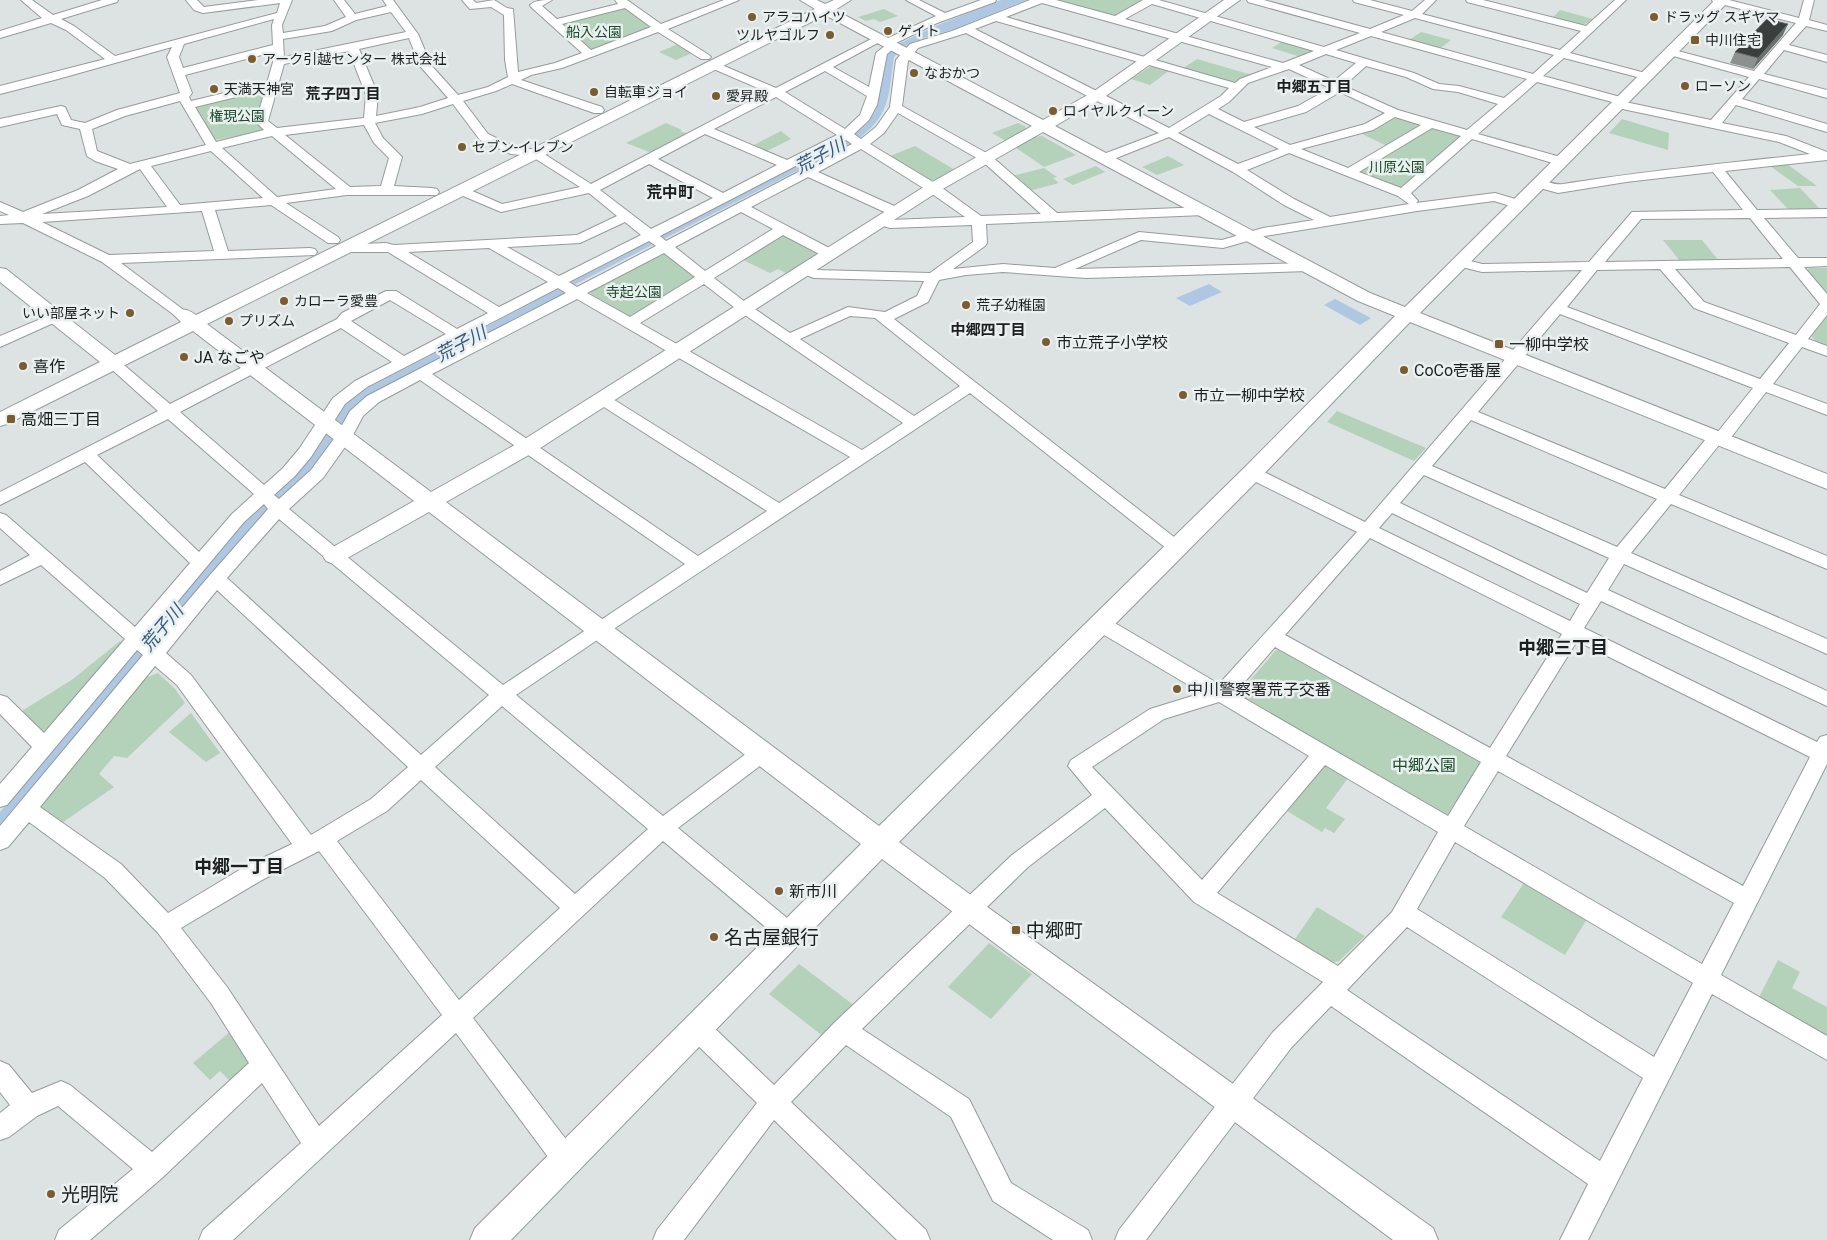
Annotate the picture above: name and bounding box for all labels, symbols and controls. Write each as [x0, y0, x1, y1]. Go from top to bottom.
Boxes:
place label: アラコハイツ [762, 9, 846, 25]
place label: ドラッグ スギヤマ [1664, 9, 1779, 25]
marker: アラコハイツ [746, 11, 758, 23]
marker: ドラッグ スギヤマ [1648, 11, 1660, 23]
place label: ゲイト [898, 23, 940, 39]
park label: 船入公園 [566, 24, 622, 40]
marker: ゲイト [882, 25, 894, 37]
place label: ツルヤゴルフ [736, 27, 820, 43]
marker: ツルヤゴルフ [824, 29, 836, 41]
place label: 中川住宅 [1705, 32, 1761, 48]
marker: 中川住宅 [1689, 34, 1701, 46]
place label: アーク引越センター 株式会社 [262, 51, 447, 67]
marker: アーク引越センター 株式会社 [246, 53, 258, 65]
place label: なおかつ [924, 65, 980, 81]
marker: なおかつ [908, 67, 920, 79]
district label: 中郷五丁目 [1276, 78, 1352, 96]
place label: ローソン [1695, 78, 1751, 94]
marker: ローソン [1679, 80, 1691, 92]
place label: 天満天神宮 [224, 81, 294, 97]
marker: 天満天神宮 [208, 83, 220, 95]
place label: 自転車ジョイ [604, 84, 688, 100]
district label: 荒子四丁目 [305, 85, 381, 103]
marker: 自転車ジョイ [588, 86, 600, 98]
place label: 愛昇殿 [726, 88, 768, 104]
marker: 愛昇殿 [710, 90, 722, 102]
place label: ロイヤルクイーン [1063, 103, 1174, 119]
marker: ロイヤルクイーン [1047, 105, 1059, 117]
park label: 権現公園 [209, 108, 265, 124]
water label: 荒子川 [791, 133, 850, 178]
place label: セブン-イレブン [472, 139, 574, 155]
marker: セブン-イレブン [456, 141, 468, 153]
park label: 川原公園 [1369, 159, 1425, 175]
district label: 荒中町 [646, 183, 694, 202]
park label: 寺起公園 [606, 284, 662, 300]
place label: カローラ愛豊 [294, 293, 378, 309]
marker: カローラ愛豊 [278, 295, 290, 307]
place label: 荒子幼稚園 [976, 297, 1046, 313]
marker: 荒子幼稚園 [960, 299, 972, 311]
place label: いい部屋ネット [22, 305, 120, 321]
marker: いい部屋ネット [124, 307, 136, 319]
place label: プリズム [239, 313, 295, 329]
marker: プリズム [223, 315, 235, 327]
water label: 荒子川 [432, 321, 491, 366]
district label: 中郷四丁目 [950, 321, 1026, 339]
place label: 市立荒子小学校 [1056, 333, 1168, 352]
place label: 一柳中学校 [1509, 335, 1589, 354]
marker: 市立荒子小学校 [1040, 336, 1052, 348]
marker: 一柳中学校 [1493, 338, 1505, 350]
place label: JA なごや [194, 348, 265, 367]
marker: JA なごや [178, 351, 190, 363]
place label: 喜作 [33, 357, 65, 376]
marker: 喜作 [17, 360, 29, 372]
place label: CoCo壱番屋 [1414, 361, 1501, 380]
marker: CoCo壱番屋 [1398, 364, 1410, 376]
place label: 市立一柳中学校 [1193, 386, 1305, 405]
marker: 市立一柳中学校 [1177, 389, 1189, 401]
place label: 高畑三丁目 [21, 410, 101, 429]
marker: 高畑三丁目 [5, 413, 17, 425]
water label: 荒子川 [136, 599, 188, 655]
district label: 中郷三丁目 [1518, 637, 1608, 658]
place label: 中川警察署荒子交番 [1187, 680, 1331, 699]
marker: 中川警察署荒子交番 [1171, 683, 1183, 695]
park label: 中郷公園 [1392, 756, 1456, 775]
district label: 中郷一丁目 [194, 856, 284, 877]
place label: 新市川 [789, 882, 837, 901]
marker: 新市川 [773, 885, 785, 897]
place label: 中郷町 [1026, 919, 1083, 942]
marker: 中郷町 [1010, 924, 1022, 936]
place label: 名古屋銀行 [724, 926, 819, 949]
marker: 名古屋銀行 [708, 931, 720, 943]
place label: 光明院 [61, 1183, 118, 1206]
marker: 光明院 [45, 1188, 57, 1200]

